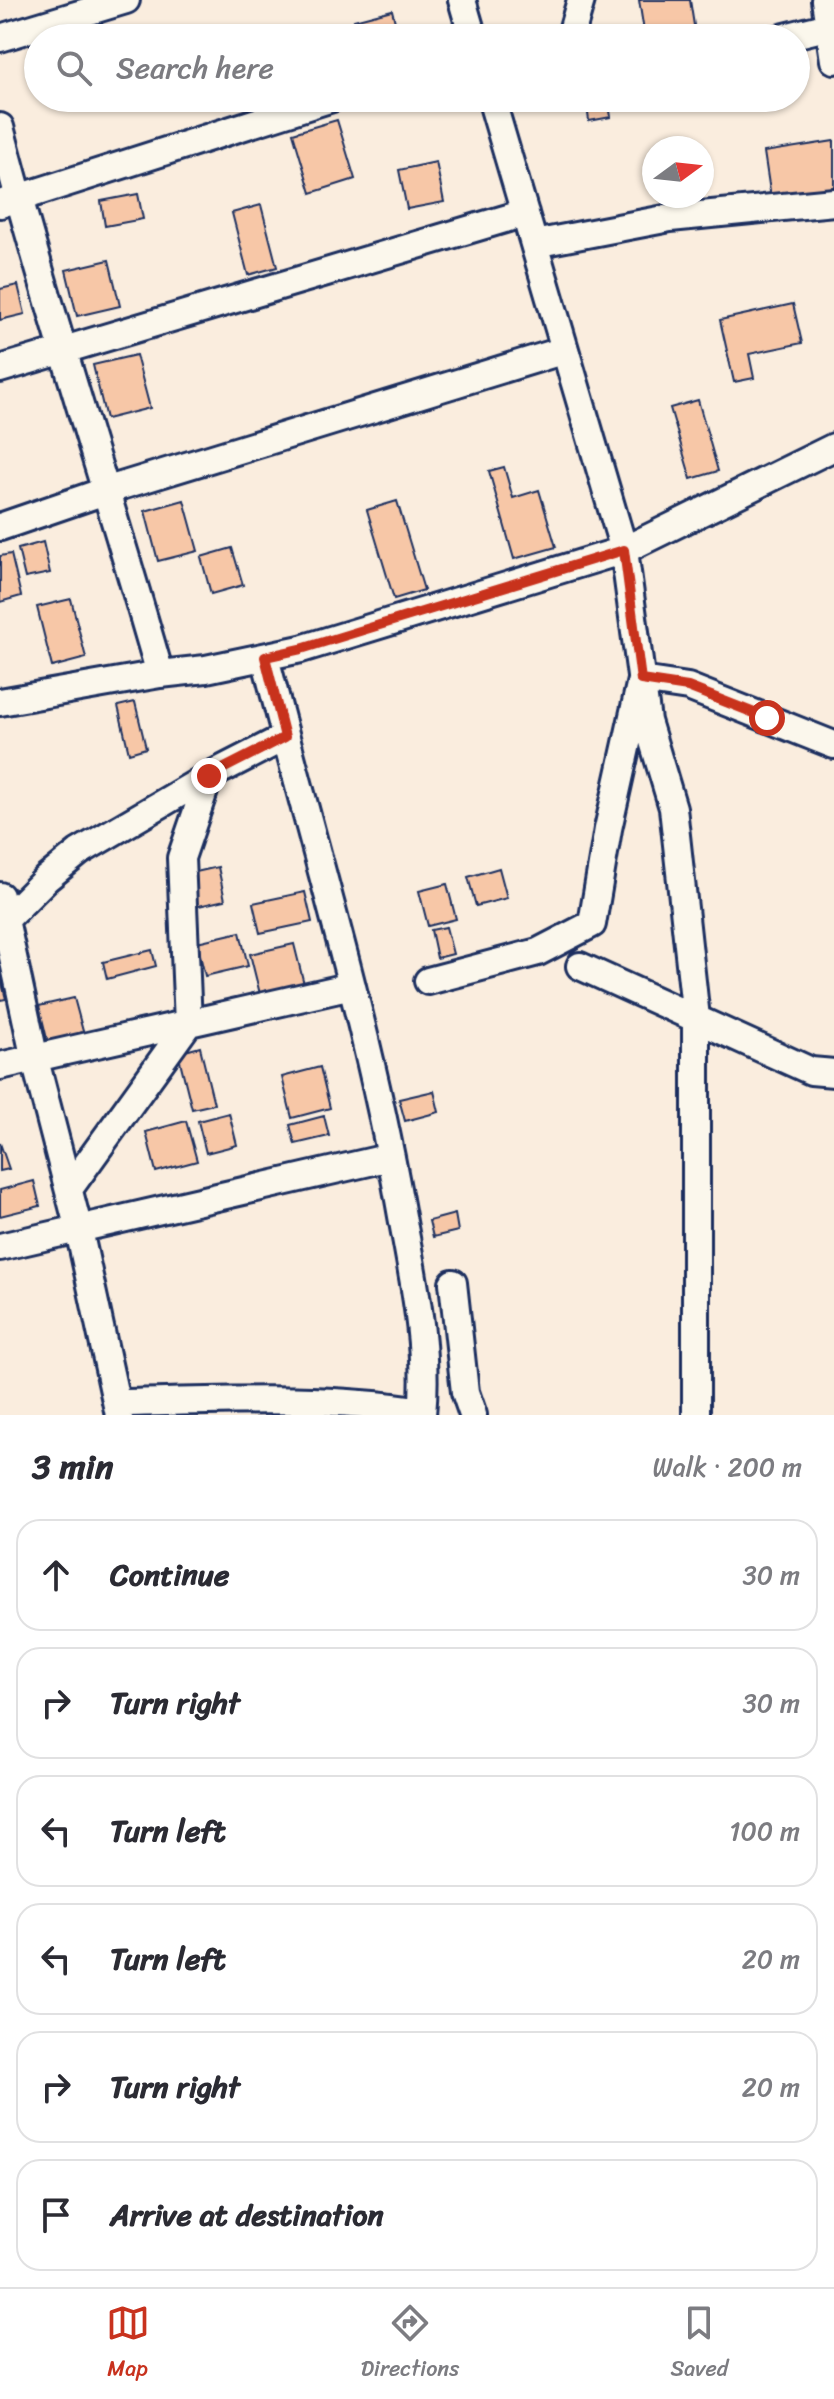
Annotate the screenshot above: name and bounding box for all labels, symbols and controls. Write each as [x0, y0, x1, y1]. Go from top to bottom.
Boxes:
search box [24, 24, 810, 112]
text: Search here [116, 41, 274, 95]
icon: search [52, 46, 96, 90]
north arrow [642, 136, 714, 208]
route start [749, 700, 785, 736]
route end [191, 758, 227, 794]
text: 3 min [32, 1437, 113, 1497]
text: Walk · 200 m [653, 1444, 802, 1490]
text: Continue [110, 1548, 229, 1602]
text: 30 m [743, 1552, 800, 1598]
icon: ahead [34, 1553, 78, 1597]
text: Turn right [110, 1676, 240, 1730]
text: 30 m [743, 1680, 800, 1726]
icon: right [34, 1681, 78, 1725]
text: Turn left [110, 1804, 226, 1858]
text: 100 m [729, 1808, 800, 1854]
icon: left [34, 1809, 78, 1853]
text: Turn left [110, 1932, 226, 1986]
text: 20 m [742, 1936, 800, 1982]
icon: left [34, 1937, 78, 1981]
text: Turn right [110, 2060, 240, 2114]
text: 20 m [742, 2064, 800, 2110]
icon: right [34, 2065, 78, 2109]
text: Arrive at destination [110, 2188, 384, 2242]
icon: arrive [34, 2193, 78, 2237]
tab: Map [106, 2301, 150, 2388]
tab: Directions [361, 2301, 459, 2388]
tab: Saved [670, 2301, 728, 2388]

